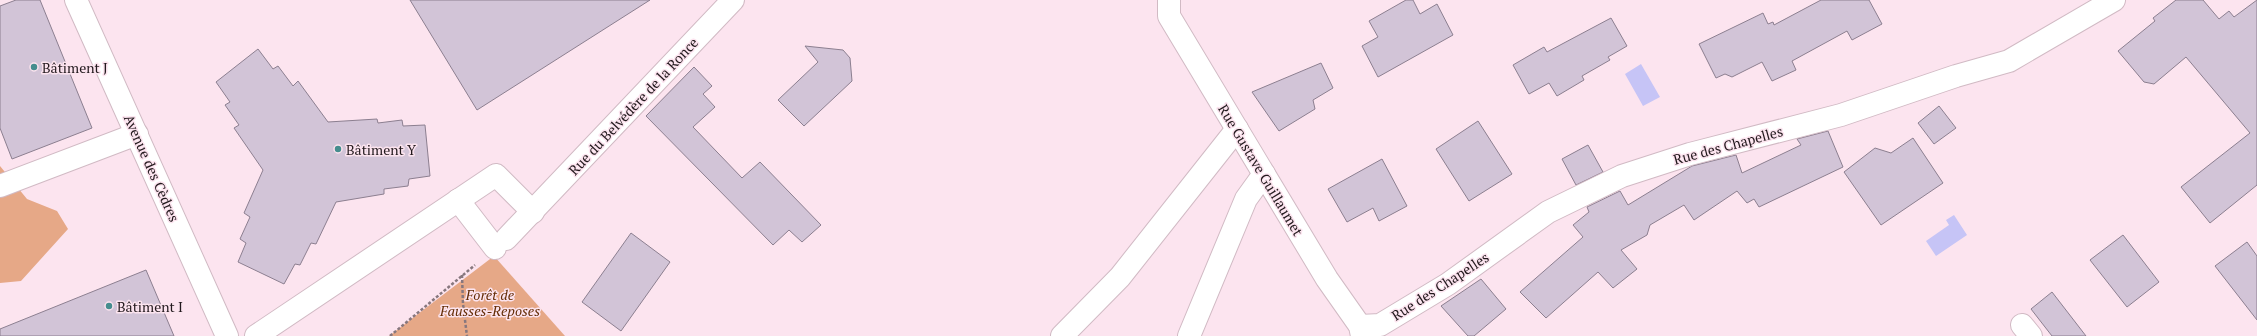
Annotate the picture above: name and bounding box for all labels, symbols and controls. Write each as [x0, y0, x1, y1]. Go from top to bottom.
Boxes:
street label: Rue du Belvédère de la Ronce [564, 33, 702, 179]
place label: Bâtiment J [42, 58, 108, 77]
marker: Bâtiment J [29, 62, 39, 72]
street label: Rue Gustave Guillaumet [1214, 101, 1308, 240]
street label: Avenue des Cèdres [120, 111, 184, 225]
street label: Rue des Chapelles [1671, 121, 1785, 169]
place label: Bâtiment Y [346, 140, 417, 159]
marker: Bâtiment Y [333, 144, 343, 154]
street label: Rue des Chapelles [1388, 247, 1492, 325]
park label: Forêt de Fausses-Reposes [439, 285, 540, 320]
place label: Bâtiment I [117, 297, 183, 316]
marker: Bâtiment I [104, 301, 114, 311]

